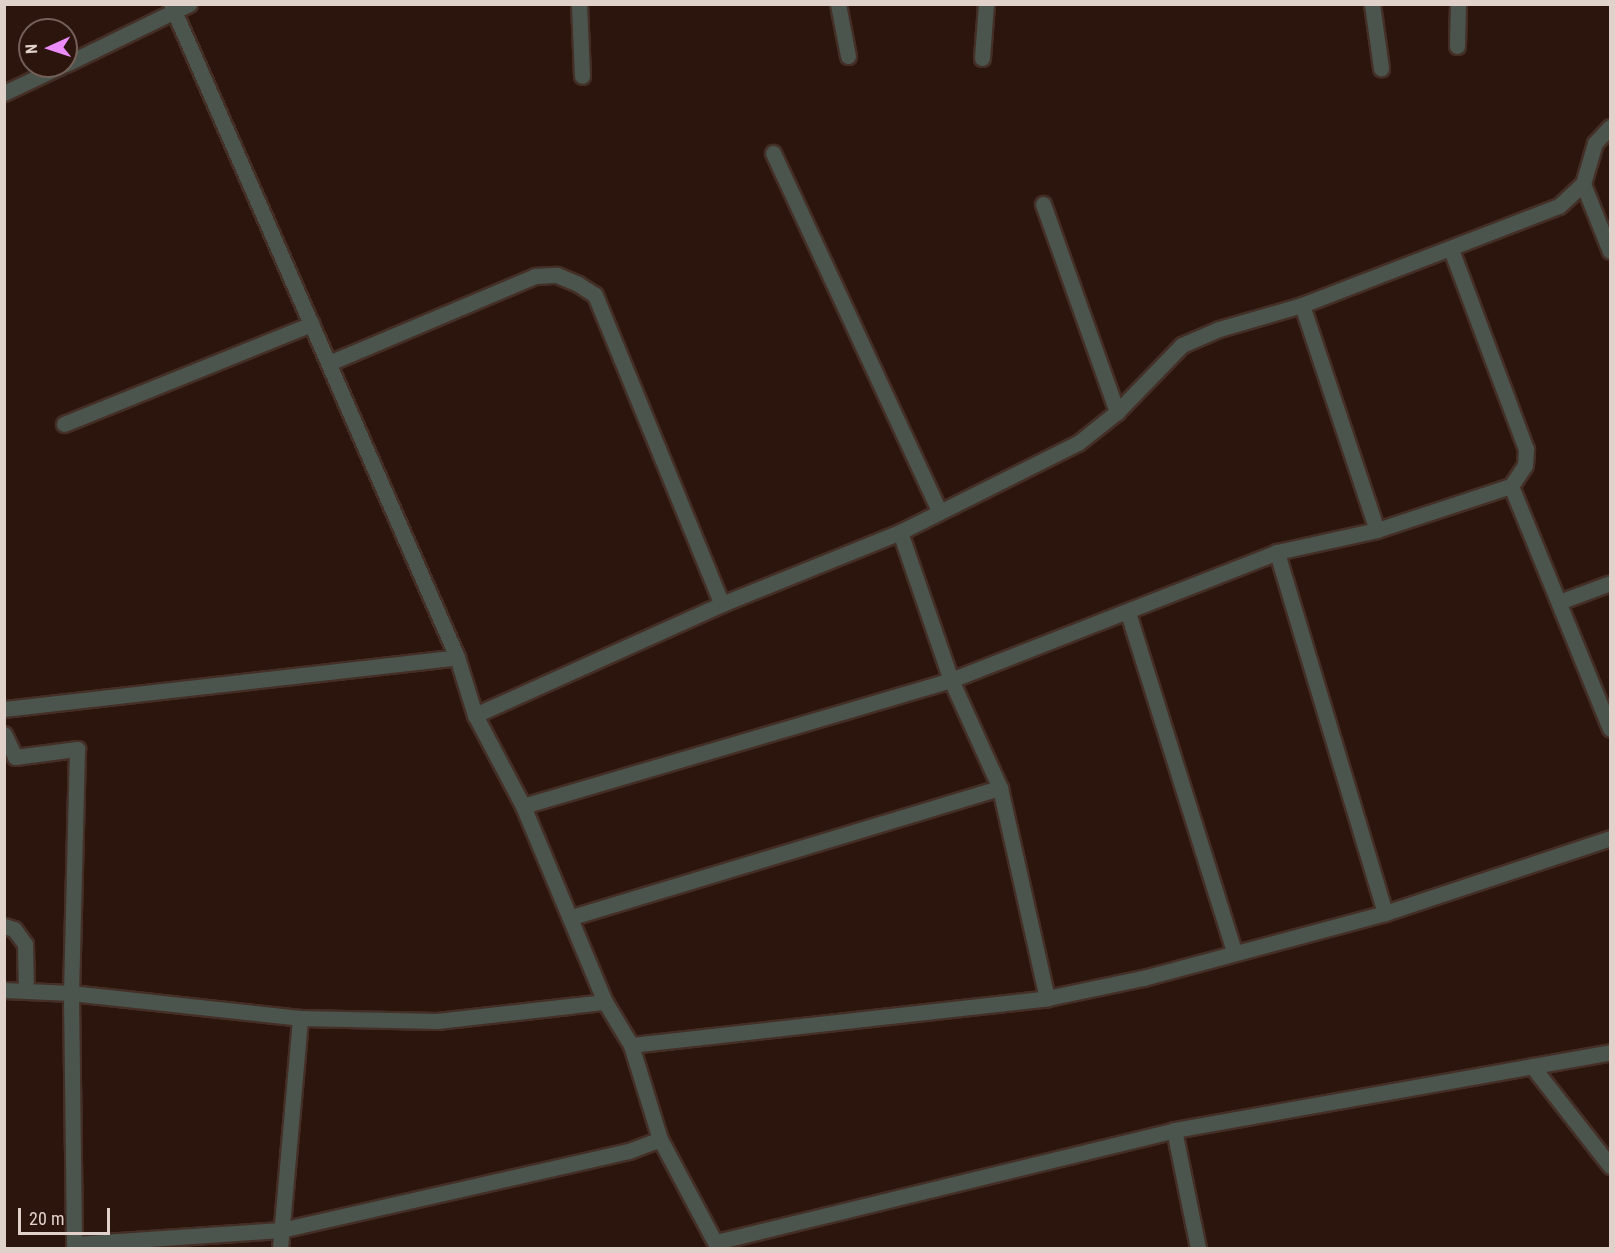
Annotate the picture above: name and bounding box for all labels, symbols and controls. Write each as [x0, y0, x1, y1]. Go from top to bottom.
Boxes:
north arrow [18, 18, 78, 78]
text: N [22, 43, 41, 54]
scale bar [21, 1196, 112, 1234]
text: 20 m [29, 1208, 64, 1229]

